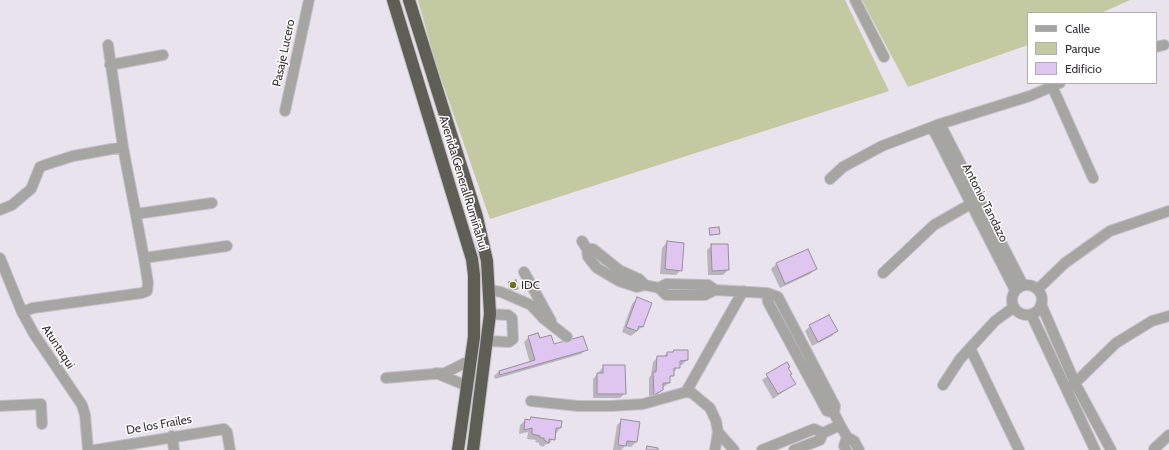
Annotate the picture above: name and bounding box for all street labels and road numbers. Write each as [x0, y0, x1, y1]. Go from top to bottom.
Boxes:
street label: Pasaje Lucero [270, 18, 298, 88]
street label: Avenida General Rumiñahui [436, 114, 490, 252]
street label: Antonio Tandazo [959, 161, 1011, 245]
street label: Atuntaqui [39, 322, 77, 372]
street label: De los Frailes [125, 412, 193, 438]

